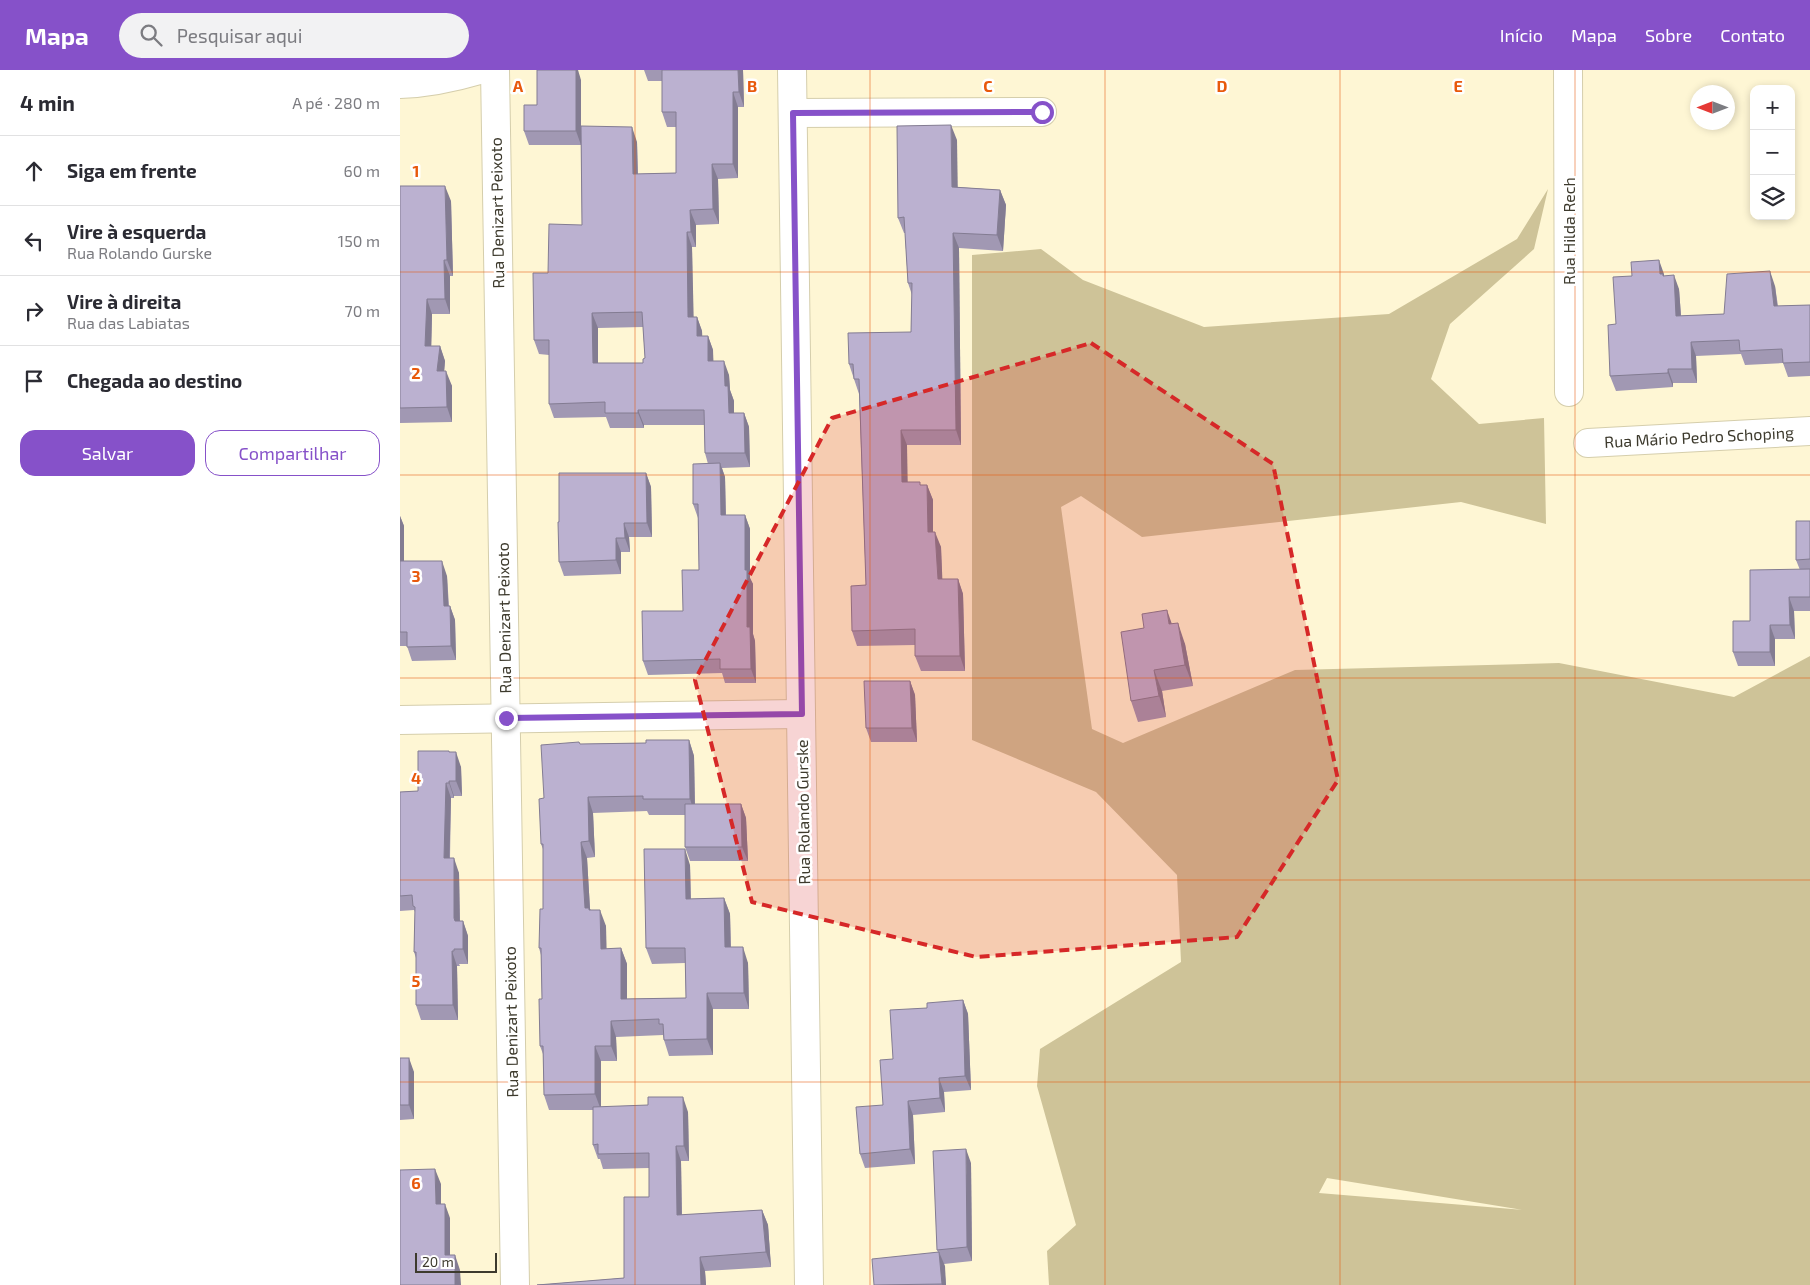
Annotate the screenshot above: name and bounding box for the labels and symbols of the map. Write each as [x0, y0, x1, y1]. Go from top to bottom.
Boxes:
text: A [513, 76, 524, 95]
text: B [747, 76, 757, 95]
text: C [983, 76, 993, 95]
text: D [1217, 76, 1228, 95]
text: E [1453, 76, 1463, 95]
north arrow [1690, 85, 1735, 130]
route start [1031, 101, 1054, 124]
street label: Rua Denizart Peixoto [486, 137, 507, 289]
text: 1 [413, 161, 419, 180]
street label: Rua Hilda Rech [1559, 177, 1578, 285]
text: 2 [411, 363, 421, 382]
street label: Rua Mário Pedro Schoping [1604, 422, 1794, 451]
street label: Rua Denizart Peixoto [493, 542, 514, 694]
text: 3 [411, 566, 421, 585]
route end [495, 707, 518, 730]
street label: Rua Rolando Gurske [792, 739, 813, 885]
text: 4 [411, 768, 421, 787]
street label: Rua Denizart Peixoto [500, 946, 521, 1098]
text: 5 [412, 971, 421, 990]
text: 6 [411, 1173, 421, 1192]
scale bar [415, 1250, 498, 1273]

